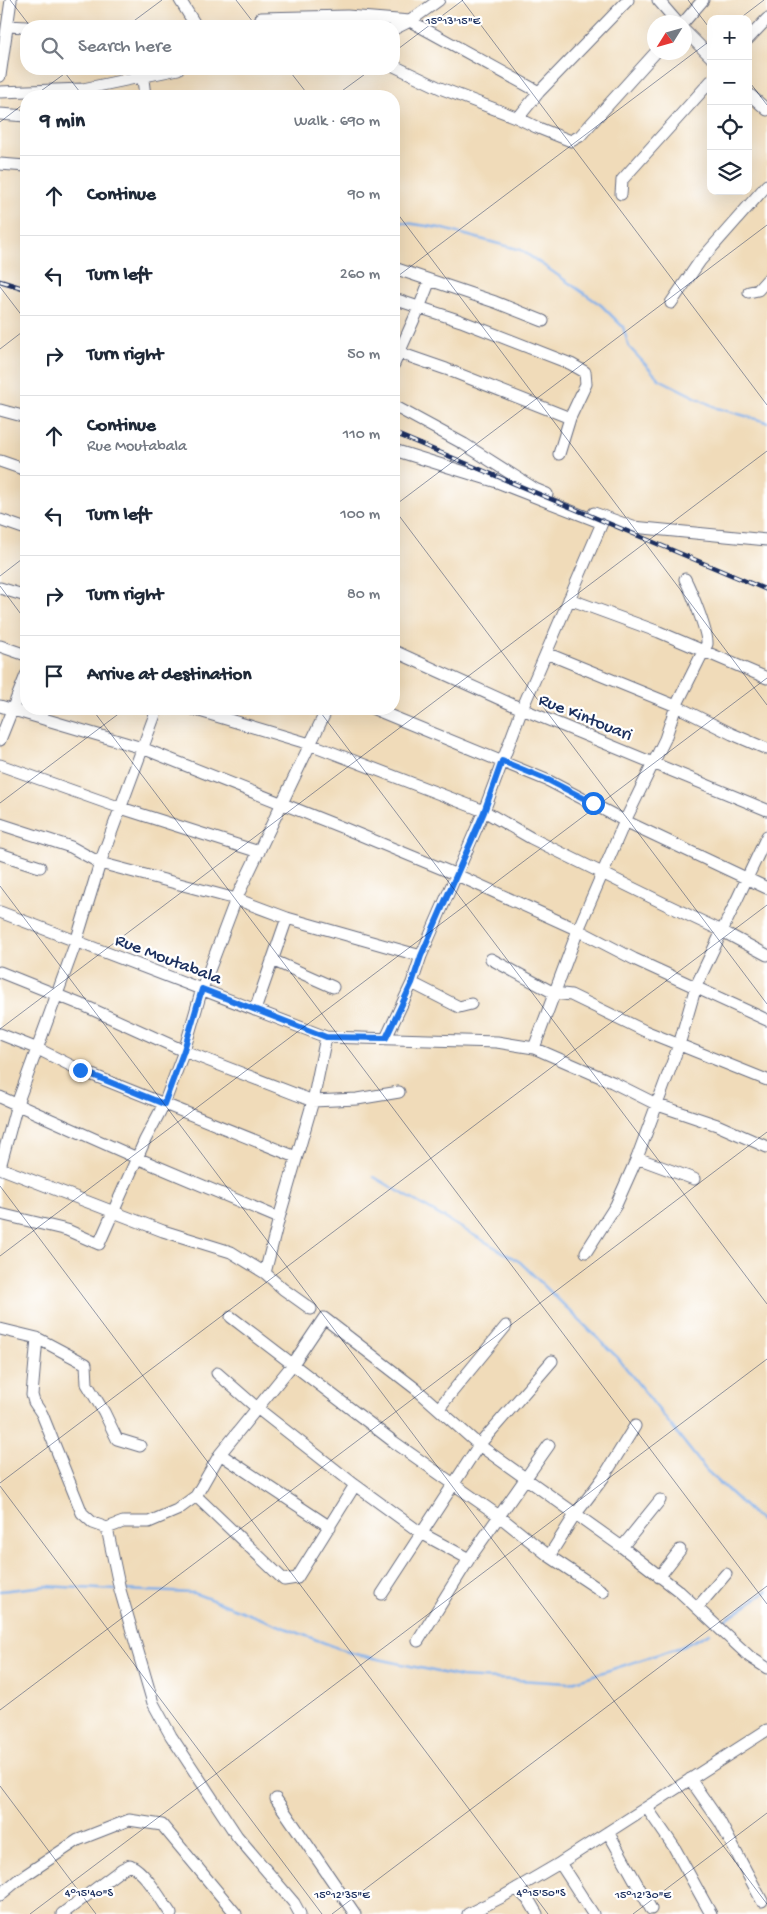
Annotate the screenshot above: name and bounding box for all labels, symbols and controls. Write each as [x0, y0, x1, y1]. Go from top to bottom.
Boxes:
text: 15°13'15"E [425, 15, 481, 29]
north arrow [647, 15, 692, 60]
map controls [707, 15, 752, 195]
button: + [707, 15, 752, 60]
search box [20, 20, 400, 75]
icon: search [38, 34, 66, 62]
text: Search here [78, 36, 172, 59]
button: − [707, 60, 752, 105]
button: locate [707, 105, 752, 150]
text: 9 min [40, 110, 85, 135]
text: Walk · 690 m [294, 113, 380, 132]
button: layers [707, 150, 752, 195]
icon: ahead [40, 182, 68, 210]
text: Continue [87, 184, 156, 207]
text: 90 m [348, 186, 380, 205]
icon: left [40, 262, 68, 290]
text: Turn left [87, 264, 151, 287]
text: 260 m [340, 266, 380, 285]
icon: right [40, 342, 68, 370]
text: Turn right [87, 344, 163, 367]
text: 50 m [347, 346, 380, 365]
text: Continue [87, 415, 156, 438]
icon: ahead [40, 422, 68, 450]
text: 110 m [343, 426, 380, 445]
text: Rue Moutabala [87, 438, 187, 457]
icon: left [40, 502, 68, 530]
text: Turn left [87, 504, 151, 527]
text: 100 m [340, 506, 380, 525]
icon: right [40, 582, 68, 610]
text: Turn right [87, 584, 163, 607]
text: 80 m [347, 586, 380, 605]
icon: arrive [40, 662, 68, 690]
text: Arrive at destination [87, 664, 251, 687]
street label: Rue Kintouari [535, 690, 635, 747]
route start [582, 792, 605, 815]
street label: Rue Moutabala [112, 930, 225, 991]
route end [69, 1059, 92, 1082]
text: 4°15'40"S [65, 1887, 114, 1901]
text: 4°15'50"S [517, 1887, 566, 1901]
text: 15°12'35"E [313, 1889, 370, 1903]
text: 15°12'30"E [614, 1889, 671, 1903]

